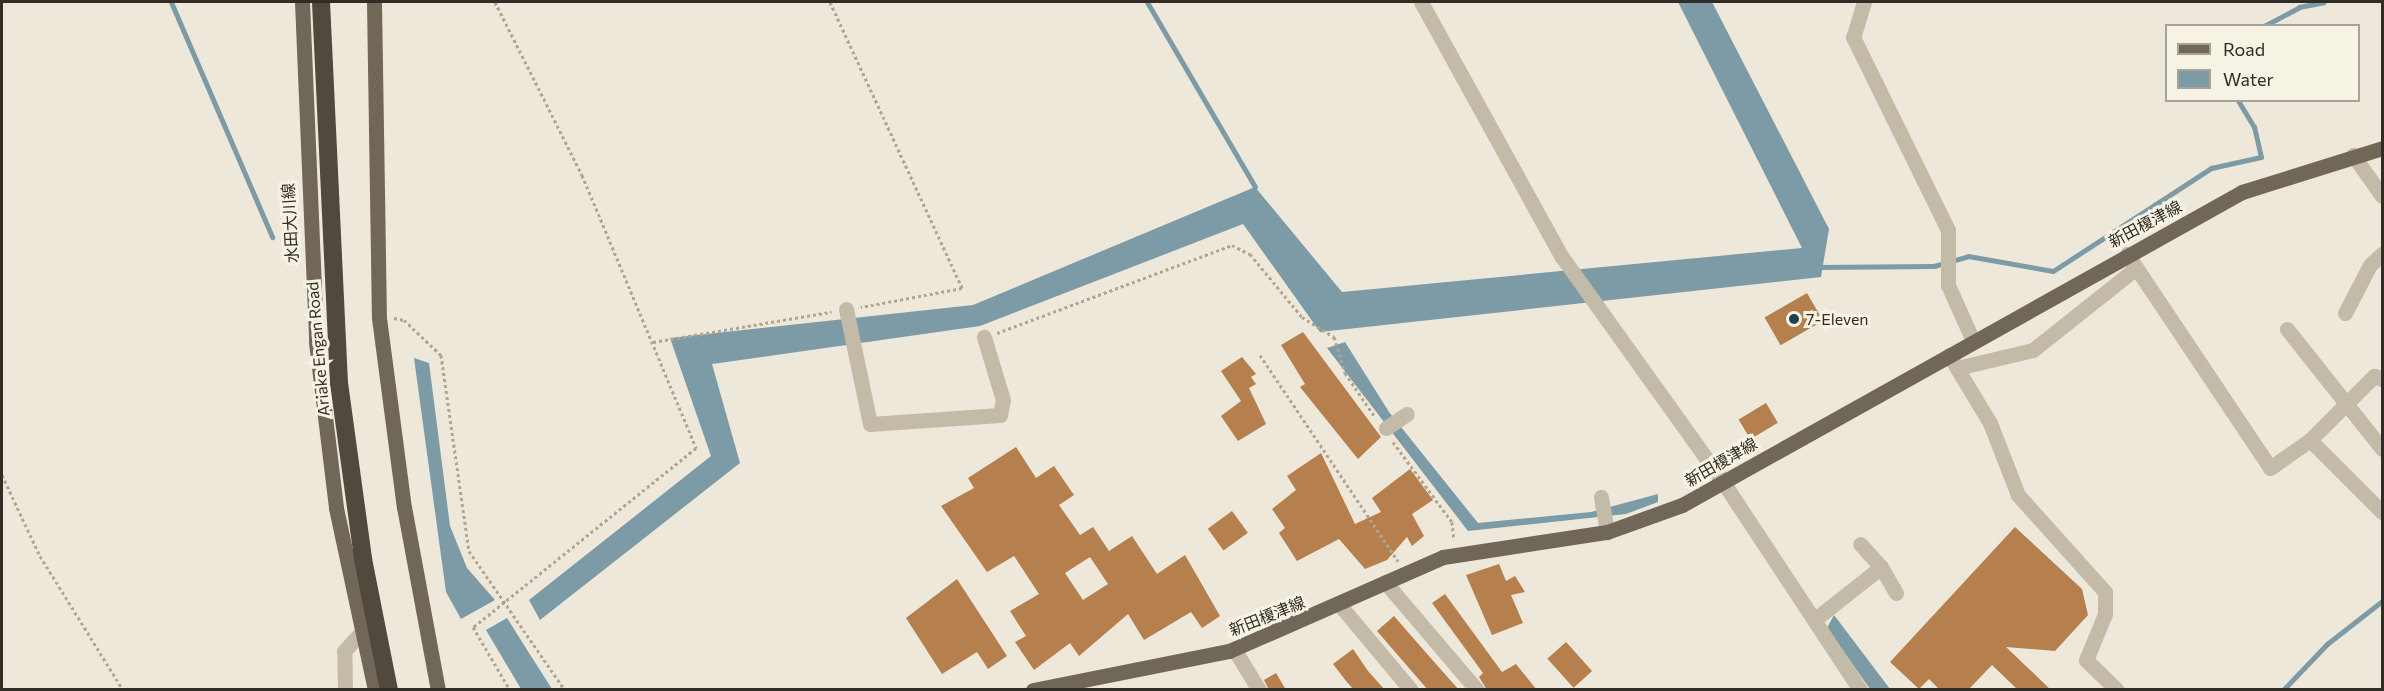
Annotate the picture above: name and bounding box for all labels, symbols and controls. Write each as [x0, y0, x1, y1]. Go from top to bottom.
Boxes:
legend [2165, 24, 2360, 102]
text: Road [2223, 38, 2265, 60]
text: Water [2223, 68, 2274, 90]
street label: 水田大川線 [278, 183, 302, 263]
street label: 新田榎津線 [2105, 197, 2185, 251]
street label: Ariake Engan Road [303, 281, 333, 417]
place label: 7-Eleven [1806, 309, 1869, 329]
marker: 7-Eleven [1787, 312, 1801, 326]
street label: 新田榎津線 [1682, 434, 1760, 490]
street label: 新田榎津線 [1226, 592, 1308, 640]

